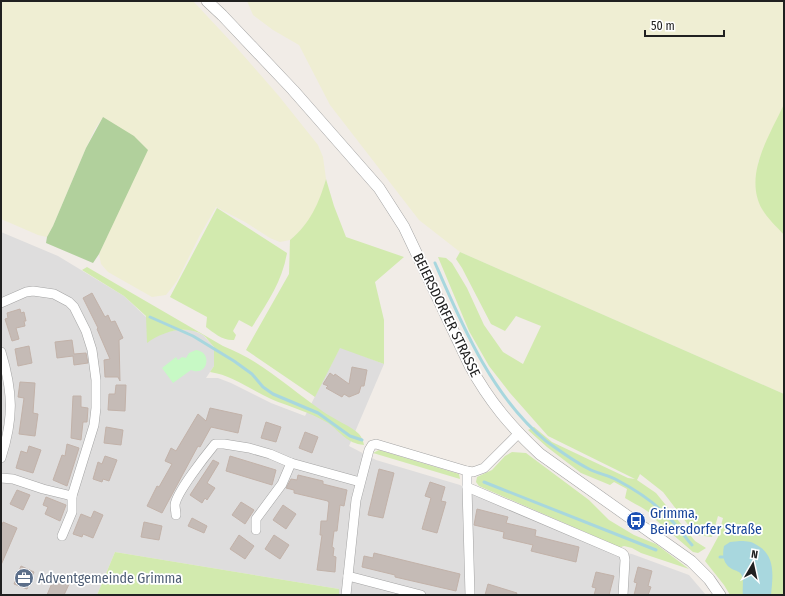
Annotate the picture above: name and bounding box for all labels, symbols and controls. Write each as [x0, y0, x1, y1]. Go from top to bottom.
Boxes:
scale bar [645, 12, 724, 38]
text: 50 m [651, 19, 675, 33]
street label: BEIERSDORFER STRASSE [409, 251, 484, 380]
place label: Grimma, Beiersdorfer Straße [650, 505, 762, 538]
bus stop icon: Grimma, Beiersdorfer Straße [625, 510, 647, 532]
north arrow [733, 544, 773, 584]
text: N [750, 548, 759, 562]
office icon: Adventgemeinde Grimma [13, 567, 35, 589]
place label: Adventgemeinde Grimma [38, 570, 182, 587]

